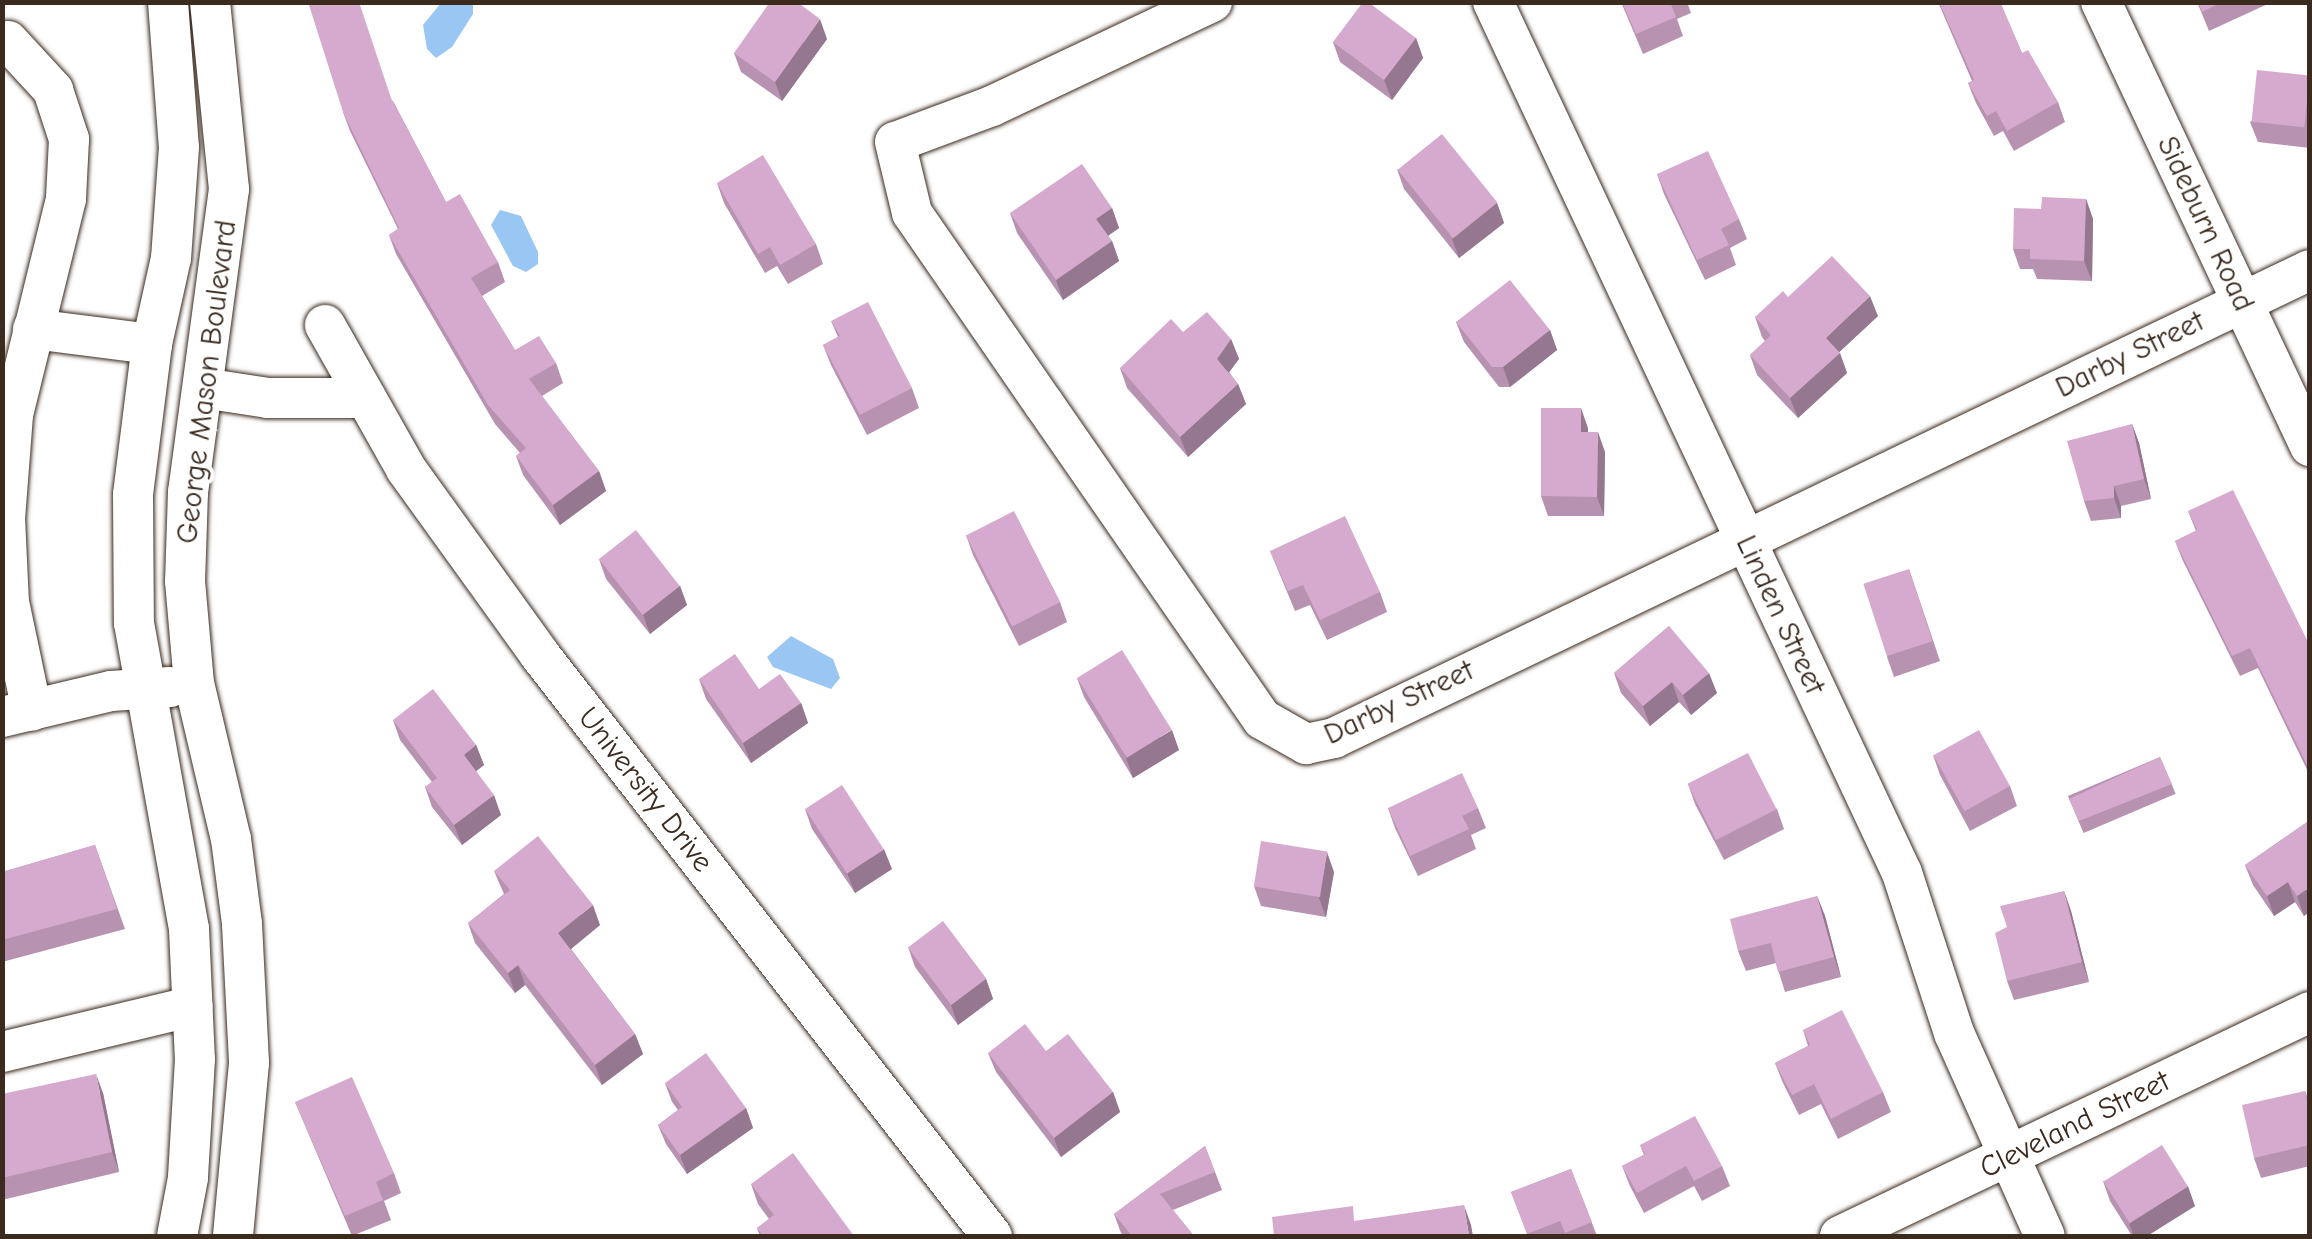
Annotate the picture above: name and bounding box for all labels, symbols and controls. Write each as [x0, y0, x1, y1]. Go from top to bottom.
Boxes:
street label: Sideburn Road [2149, 131, 2261, 317]
street label: George Mason Boulevard [169, 218, 245, 546]
street label: Darby Street [2050, 304, 2210, 406]
street label: Linden Street [1728, 530, 1832, 700]
street label: Darby Street [1319, 653, 1479, 753]
street label: University Drive [570, 701, 720, 879]
street label: Cleveland Street [1974, 1064, 2176, 1186]

